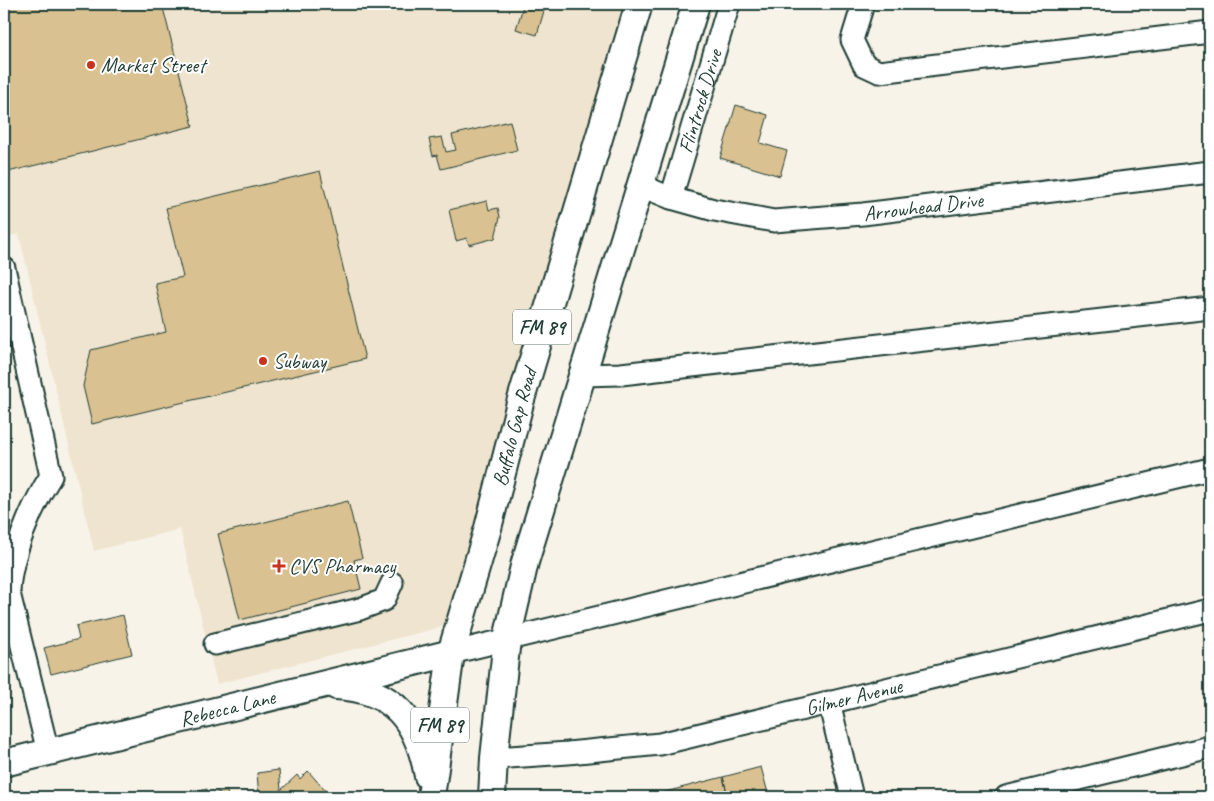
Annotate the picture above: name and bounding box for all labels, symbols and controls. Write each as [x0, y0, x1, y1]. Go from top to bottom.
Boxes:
street label: Flintrock Drive [672, 44, 728, 156]
place label: Market Street [101, 52, 208, 78]
marker: Market Street [85, 59, 97, 71]
street label: Arrowhead Drive [862, 186, 985, 227]
road number: FM 89 [513, 310, 571, 344]
place label: Subway [273, 348, 328, 374]
marker: Subway [257, 355, 269, 367]
street label: Buffalo Gap Road [486, 362, 543, 489]
place label: CVS Pharmacy [289, 553, 397, 579]
marker: CVS Pharmacy [273, 560, 285, 572]
street label: Gilmer Avenue [803, 672, 906, 721]
street label: Rebecca Lane [177, 684, 279, 732]
road number: FM 89 [411, 708, 469, 742]

